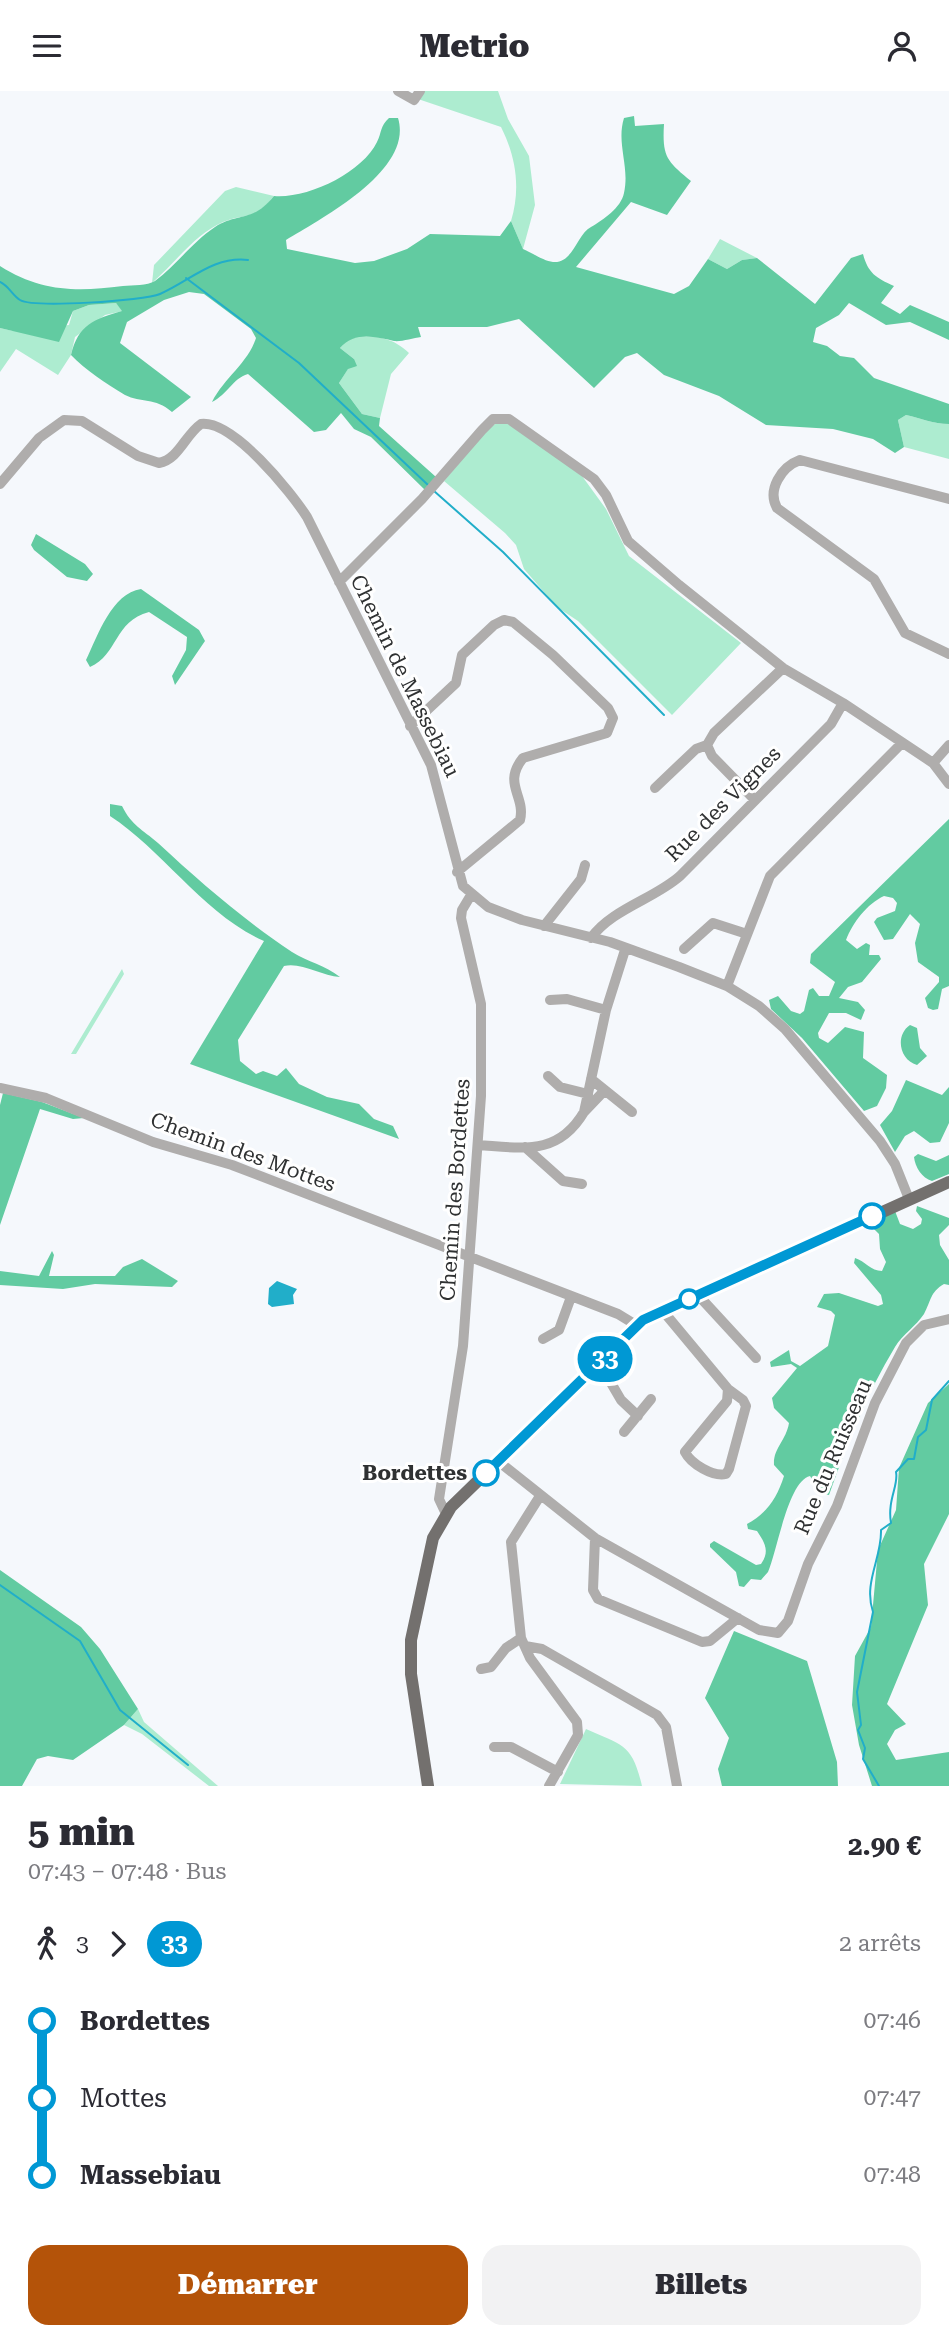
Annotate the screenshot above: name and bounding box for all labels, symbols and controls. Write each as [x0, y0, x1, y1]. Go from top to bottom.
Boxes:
icon: menu [28, 27, 66, 65]
text: Metrio [419, 27, 530, 65]
icon: person [883, 27, 921, 65]
street label: Chemin de Massebiau [346, 571, 464, 781]
street label: Rue des Vignes [661, 741, 786, 866]
street label: Chemin des Bordettes [435, 1078, 475, 1302]
street label: Chemin des Mottes [147, 1107, 339, 1197]
unlabelled marker [859, 1203, 885, 1229]
unlabelled marker [679, 1289, 699, 1309]
line badge: 33 [574, 1336, 636, 1382]
text: 33 [592, 1345, 618, 1373]
street label: Rue du Ruisseau [790, 1376, 876, 1538]
marker: Bordettes [473, 1460, 499, 1486]
place label: Bordettes [362, 1461, 467, 1485]
text: 5 min [28, 1810, 135, 1854]
text: 2.90 € [848, 1831, 921, 1861]
text: 07:43 – 07:48 · Bus [28, 1858, 226, 1885]
icon: walk [28, 1925, 66, 1963]
icon: forward [99, 1925, 137, 1963]
text: 3 [76, 1930, 89, 1957]
text: 33 [161, 1930, 188, 1958]
text: 2 arrêts [839, 1930, 921, 1957]
text: Bordettes [80, 2006, 210, 2036]
text: 07:46 [864, 2007, 921, 2034]
text: Mottes [80, 2083, 167, 2113]
text: 07:47 [864, 2084, 921, 2111]
text: Massebiau [80, 2160, 221, 2190]
text: 07:48 [864, 2161, 921, 2188]
button: Démarrer [28, 2245, 468, 2325]
button: Billets [482, 2245, 921, 2325]

